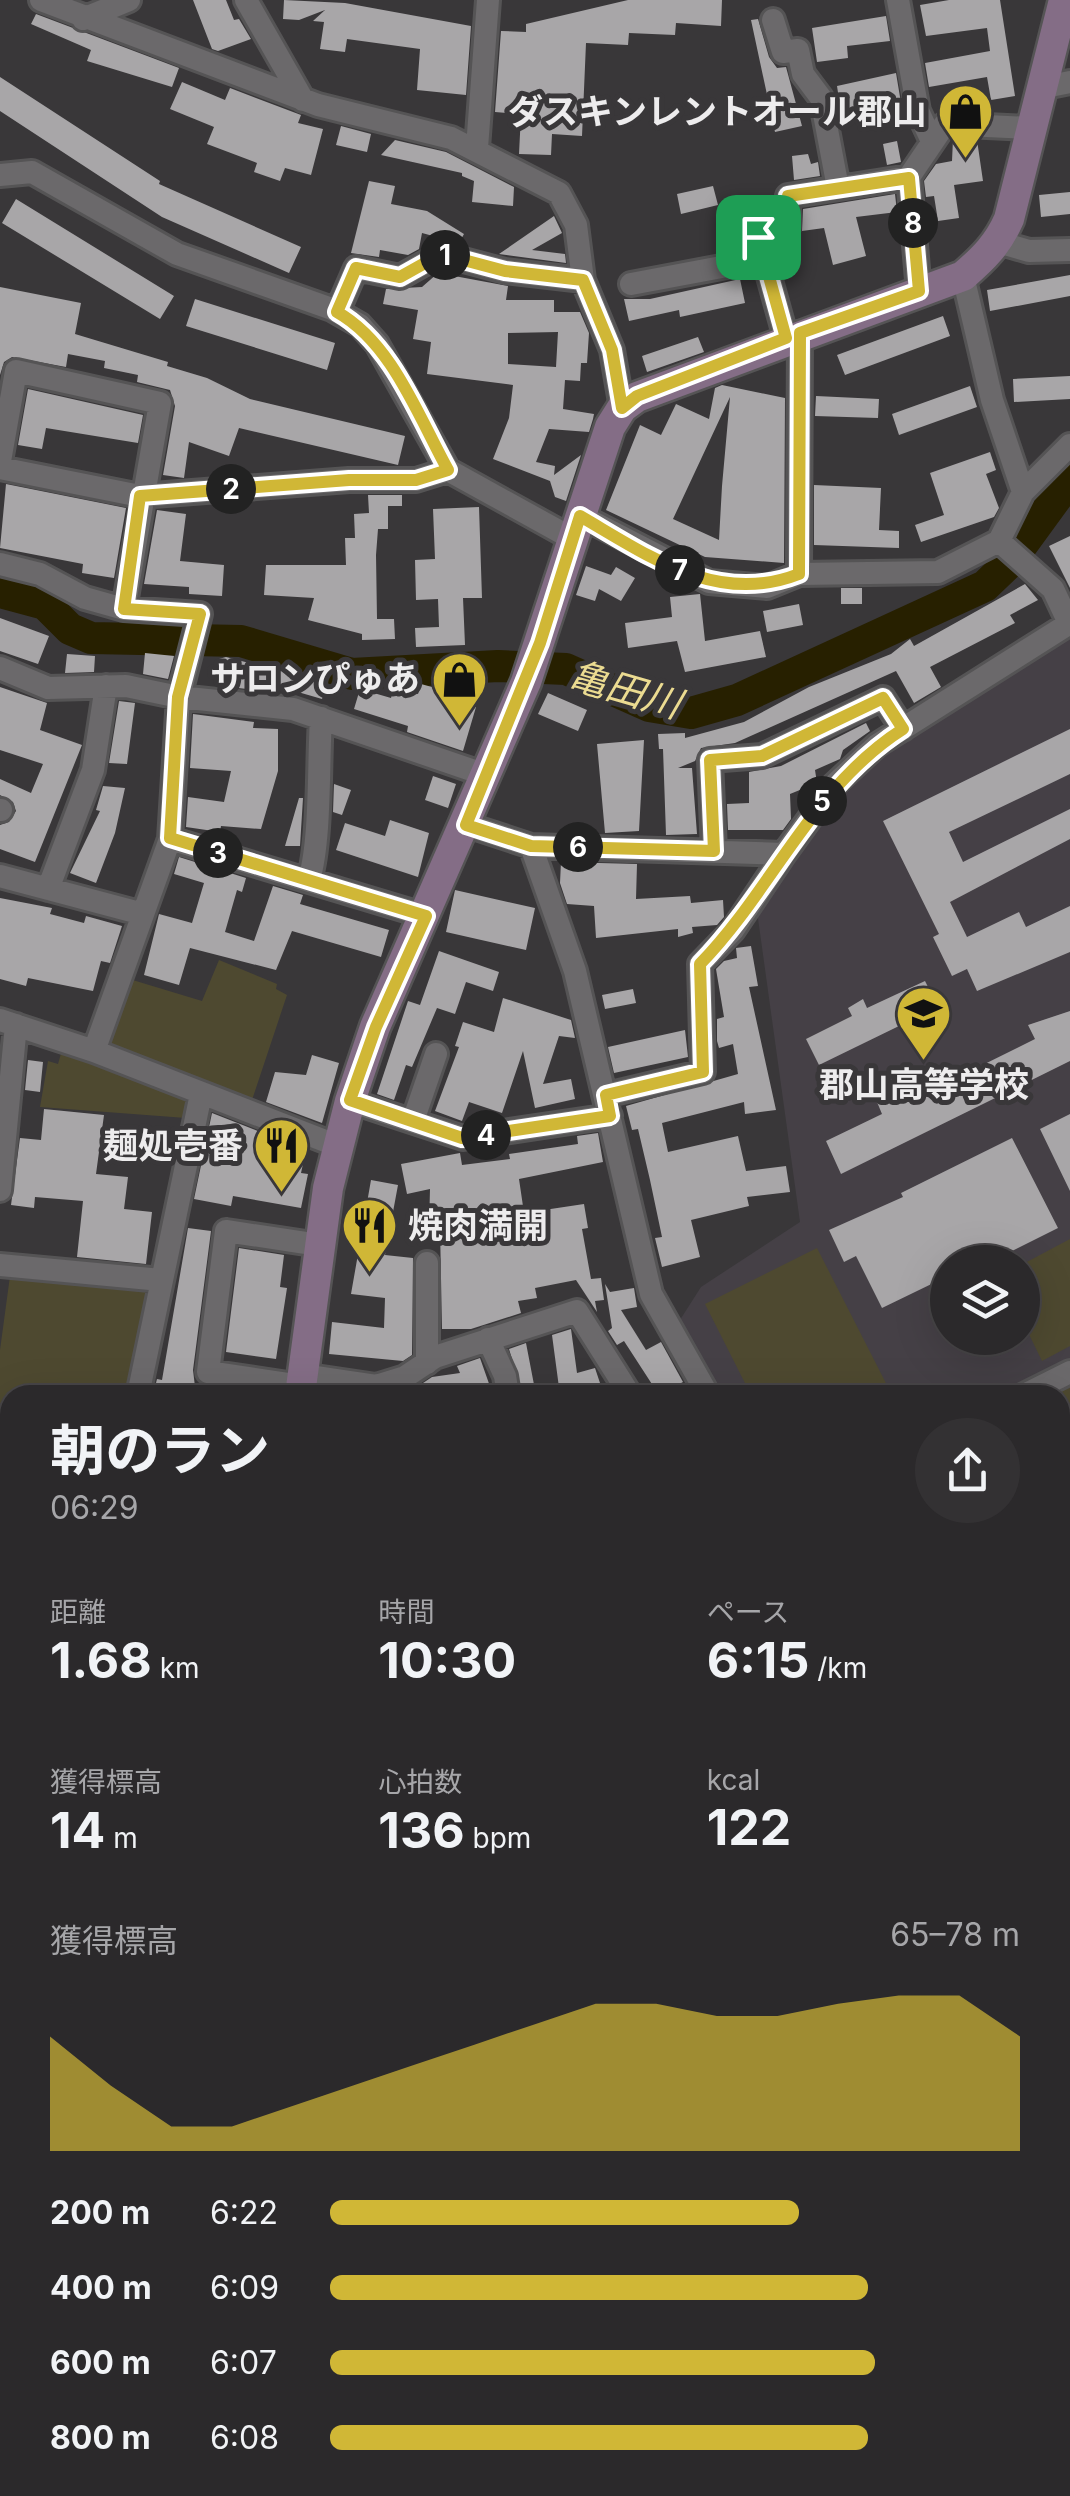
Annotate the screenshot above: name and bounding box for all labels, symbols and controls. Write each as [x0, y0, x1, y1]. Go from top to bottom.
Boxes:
shop icon: ダスキンレントオール郡山 [936, 82, 996, 161]
place label: ダスキンレントオール郡山 [508, 90, 927, 132]
pin [716, 195, 801, 280]
pin: 8 [888, 198, 938, 248]
text: 8 [904, 206, 922, 240]
icon: arrive [731, 210, 786, 265]
pin: 1 [420, 230, 470, 280]
text: 1 [439, 238, 451, 272]
pin: 2 [206, 464, 256, 514]
text: 2 [222, 472, 240, 506]
pin: 7 [655, 545, 705, 595]
text: 7 [672, 553, 688, 587]
shop icon: サロンぴゅあ [429, 649, 489, 728]
water label: 亀田川 [564, 651, 690, 728]
place label: サロンぴゅあ [210, 657, 420, 699]
pin: 5 [797, 776, 847, 826]
text: 5 [813, 784, 831, 818]
pin: 6 [553, 822, 603, 872]
pin: 3 [193, 828, 243, 878]
text: 6 [569, 830, 587, 864]
text: 3 [209, 836, 227, 870]
school or university icon: 郡山高等学校 [894, 984, 954, 1063]
place label: 郡山高等学校 [819, 1063, 1029, 1105]
pin: 4 [461, 1110, 511, 1160]
restaurant icon: 麺処壱番 [252, 1116, 312, 1195]
text: 4 [477, 1118, 495, 1152]
place label: 麺処壱番 [103, 1124, 243, 1166]
restaurant icon: 焼肉満開 [339, 1196, 399, 1275]
place label: 焼肉満開 [408, 1204, 548, 1246]
map controls [930, 1245, 1040, 1355]
button: layers [930, 1245, 1040, 1355]
text: 朝のラン [50, 1417, 270, 1483]
button: share [915, 1418, 1020, 1523]
text: 06:29 [50, 1488, 139, 1527]
text: 距離 [50, 1595, 106, 1629]
text: 時間 [378, 1595, 434, 1629]
text: ペース [707, 1595, 789, 1629]
text: 1.68 [50, 1630, 152, 1690]
text: 10:30 [378, 1630, 516, 1690]
text: 6:15 [707, 1630, 809, 1690]
text: km [152, 1651, 200, 1685]
text: /km [809, 1651, 867, 1685]
text: kcal [707, 1763, 760, 1797]
text: 獲得標高 [50, 1765, 162, 1799]
text: 心拍数 [378, 1765, 462, 1799]
text: 122 [707, 1797, 791, 1857]
text: 14 [50, 1800, 105, 1860]
text: 136 [378, 1800, 465, 1860]
text: m [105, 1821, 138, 1855]
text: bpm [465, 1821, 531, 1855]
text: 65–78 m [890, 1915, 1020, 1954]
text: 獲得標高 [50, 1921, 178, 1960]
text: 200 m [50, 2193, 150, 2232]
text: 6:22 [210, 2193, 278, 2232]
text: 400 m [50, 2268, 152, 2307]
text: 6:09 [210, 2268, 279, 2307]
text: 600 m [50, 2343, 151, 2382]
text: 6:07 [210, 2343, 277, 2382]
text: 800 m [50, 2418, 151, 2457]
text: 6:08 [210, 2418, 279, 2457]

